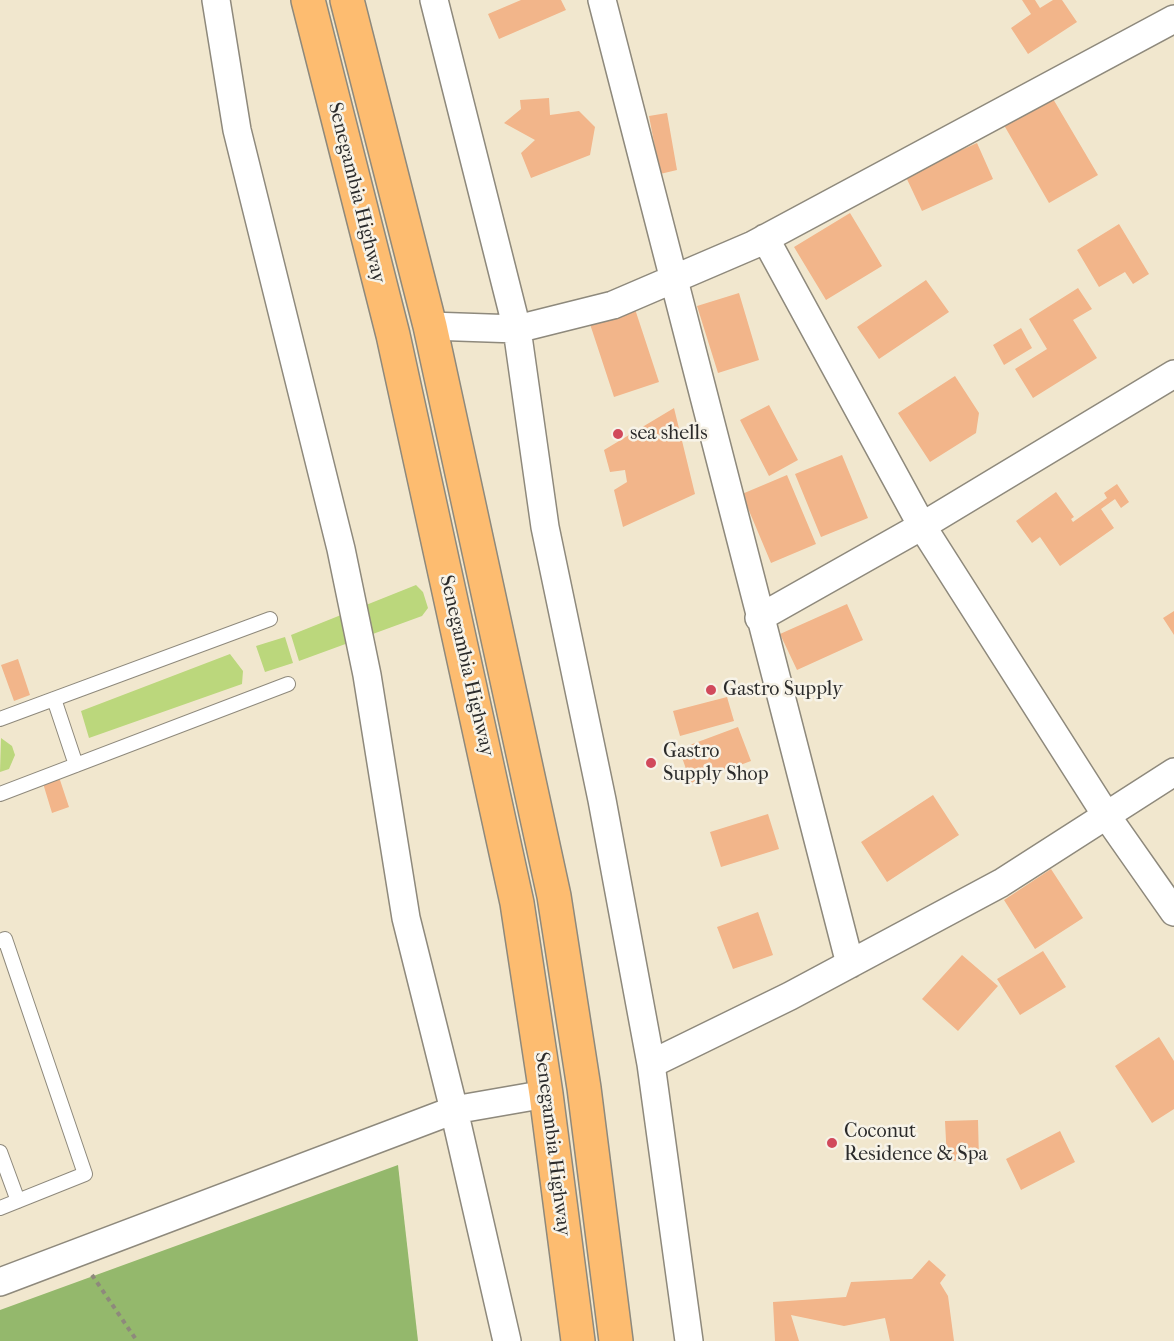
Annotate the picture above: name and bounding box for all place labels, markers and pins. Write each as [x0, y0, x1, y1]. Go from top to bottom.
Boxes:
place label: sea shells [630, 422, 708, 446]
marker: sea shells [611, 427, 625, 441]
place label: Gastro Supply [723, 678, 843, 702]
marker: Gastro Supply [704, 683, 718, 697]
place label: Gastro Supply Shop [663, 740, 769, 787]
marker: Gastro Supply Shop [644, 756, 658, 770]
place label: Coconut Residence & Spa [844, 1120, 988, 1167]
marker: Coconut Residence & Spa [825, 1136, 839, 1150]

